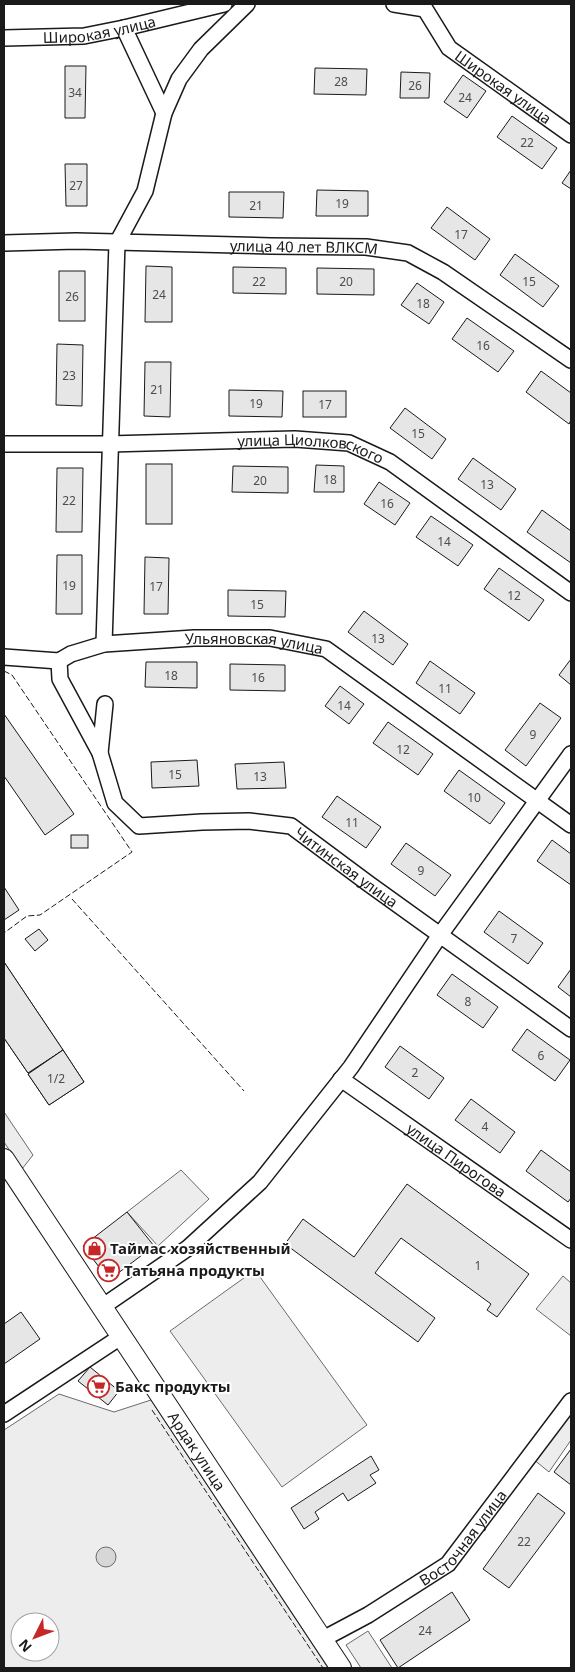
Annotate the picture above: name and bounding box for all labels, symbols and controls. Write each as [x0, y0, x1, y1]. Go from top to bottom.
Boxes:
street label: Широкая улица [43, 11, 158, 47]
street label: Широкая улица [451, 46, 556, 128]
house number: 28 [334, 73, 348, 90]
house number: 26 [408, 77, 422, 94]
house number: 34 [68, 84, 82, 101]
house number: 24 [458, 89, 472, 106]
house number: 22 [520, 134, 534, 151]
house number: 27 [69, 177, 83, 194]
house number: 19 [335, 195, 349, 212]
house number: 21 [249, 197, 263, 214]
house number: 17 [454, 226, 468, 243]
street label: улица 40 лет ВЛКСМ [230, 235, 379, 259]
house number: 22 [252, 273, 266, 290]
house number: 20 [339, 273, 353, 290]
house number: 15 [522, 273, 536, 290]
house number: 24 [152, 286, 166, 303]
house number: 26 [65, 288, 79, 305]
house number: 18 [416, 295, 430, 312]
house number: 16 [476, 337, 490, 354]
house number: 23 [62, 367, 76, 384]
house number: 21 [150, 381, 164, 398]
house number: 19 [249, 395, 263, 412]
house number: 17 [318, 396, 332, 413]
house number: 15 [411, 425, 425, 442]
street label: улица Циолковского [237, 429, 387, 468]
house number: 18 [323, 471, 337, 488]
house number: 20 [253, 472, 267, 489]
house number: 13 [480, 476, 494, 493]
house number: 22 [62, 492, 76, 509]
house number: 16 [380, 495, 394, 512]
house number: 14 [437, 533, 451, 550]
house number: 19 [62, 577, 76, 594]
house number: 17 [149, 578, 163, 595]
house number: 12 [507, 587, 521, 604]
house number: 15 [250, 596, 264, 613]
street label: Ульяновская улица [184, 628, 325, 658]
house number: 13 [371, 630, 385, 647]
house number: 18 [164, 667, 178, 684]
house number: 16 [251, 669, 265, 686]
house number: 11 [438, 680, 452, 697]
house number: 14 [337, 697, 351, 714]
house number: 9 [530, 726, 537, 743]
house number: 12 [396, 741, 410, 758]
house number: 15 [168, 766, 182, 783]
house number: 13 [253, 768, 267, 785]
house number: 10 [467, 789, 481, 806]
house number: 11 [345, 814, 359, 831]
street label: Читинская улица [291, 822, 402, 912]
house number: 9 [418, 862, 425, 879]
house number: 7 [511, 930, 518, 947]
house number: 8 [465, 993, 472, 1010]
house number: 6 [538, 1047, 545, 1064]
house number: 2 [412, 1064, 419, 1081]
house number: 1/2 [47, 1070, 65, 1087]
street label: улица Пирогова [403, 1118, 510, 1202]
house number: 4 [482, 1118, 489, 1135]
shop icon: Таймас хозяйственный [82, 1236, 106, 1260]
place label: Таймас хозяйственный [110, 1238, 291, 1258]
house number: 1 [475, 1257, 481, 1274]
supermarket icon: Татьяна продукты [96, 1258, 120, 1282]
place label: Татьяна продукты [124, 1260, 265, 1280]
supermarket icon: Бакс продукты [87, 1374, 111, 1398]
place label: Бакс продукты [115, 1376, 231, 1396]
street label: Ардак улица [164, 1408, 231, 1494]
street label: Восточная улица [415, 1486, 511, 1590]
house number: 22 [517, 1533, 531, 1550]
north arrow [10, 1612, 60, 1662]
house number: 24 [418, 1622, 432, 1639]
text: N [14, 1635, 36, 1657]

